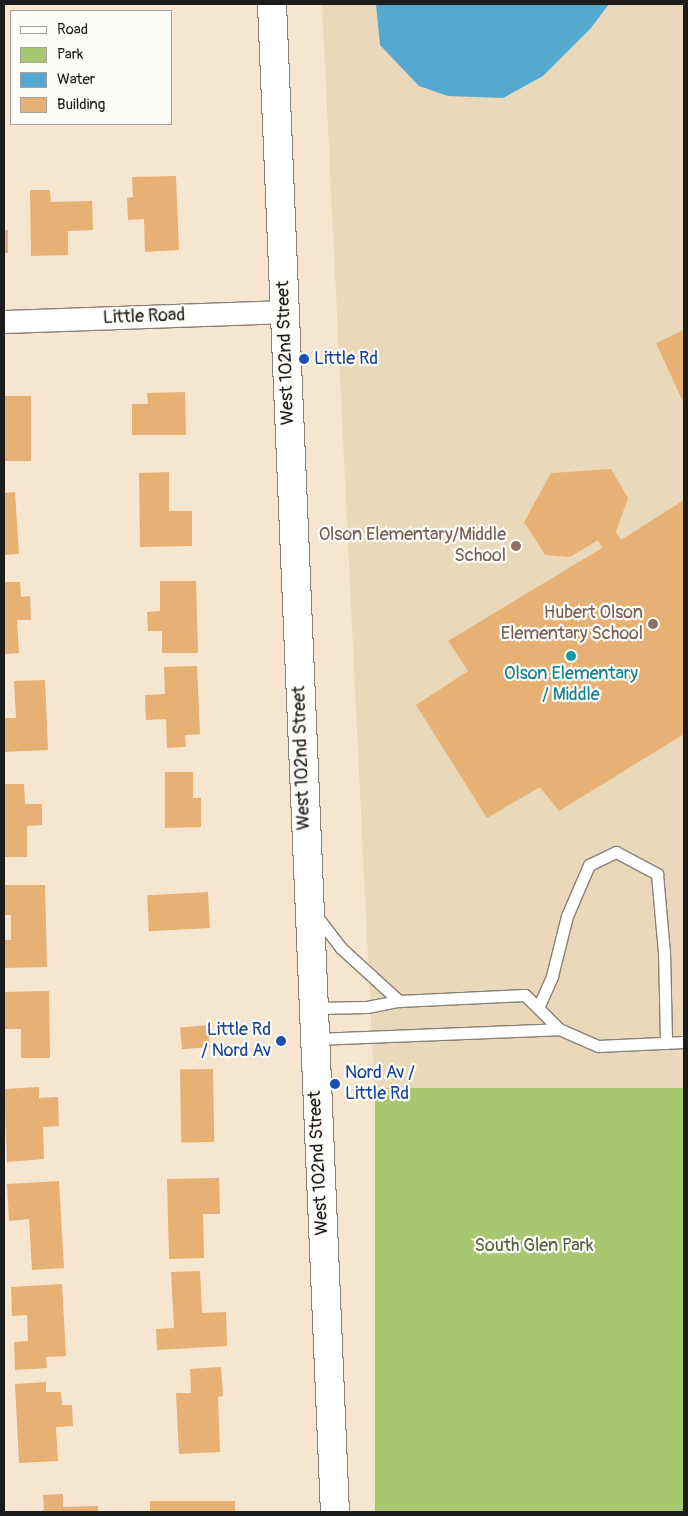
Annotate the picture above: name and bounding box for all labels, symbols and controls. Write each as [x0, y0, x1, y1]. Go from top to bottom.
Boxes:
legend [10, 10, 172, 125]
text: Road [57, 20, 88, 39]
text: Park [57, 45, 83, 64]
text: Water [57, 70, 95, 89]
text: Building [57, 95, 105, 114]
street label: West 102nd Street [273, 280, 299, 426]
street label: Little Road [103, 305, 185, 329]
place label: Little Rd [314, 348, 378, 370]
marker: Little Rd [298, 353, 310, 365]
place label: Olson Elementary/Middle School [319, 525, 506, 568]
marker: Olson Elementary/Middle School [510, 540, 522, 552]
place label: Hubert Olson Elementary School [501, 603, 643, 646]
marker: Hubert Olson Elementary School [647, 618, 659, 630]
marker: Olson Elementary / Middle [565, 650, 577, 662]
place label: Olson Elementary / Middle [504, 664, 638, 706]
street label: West 102nd Street [289, 685, 315, 831]
place label: Little Rd / Nord Av [201, 1020, 271, 1062]
marker: Little Rd / Nord Av [275, 1035, 287, 1047]
place label: Nord Av / Little Rd [345, 1063, 415, 1106]
marker: Nord Av / Little Rd [329, 1078, 341, 1090]
street label: West 102nd Street [304, 1090, 334, 1236]
park label: South Glen Park [475, 1235, 593, 1257]

